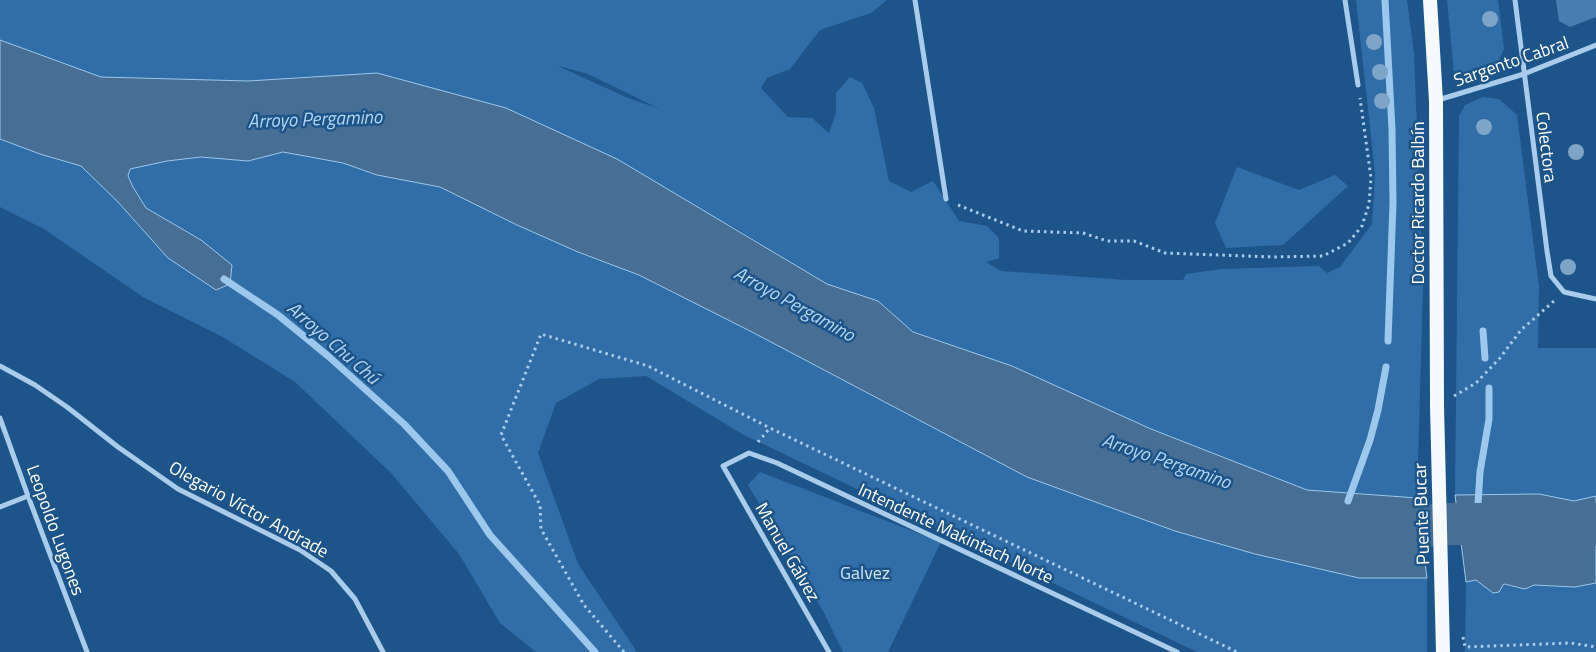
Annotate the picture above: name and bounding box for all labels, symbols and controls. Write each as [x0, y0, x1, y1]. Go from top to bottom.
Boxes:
street label: Sargento Cabral [1450, 29, 1572, 93]
water label: Arroyo Pergamino [247, 101, 383, 135]
street label: Colectora [1529, 110, 1565, 184]
street label: Doctor Ricardo Balbín [1404, 121, 1431, 285]
water label: Arroyo Pergamino [729, 258, 861, 349]
water label: Arroyo Chu Chú [281, 293, 388, 392]
water label: Arroyo Pergamino [1099, 424, 1236, 496]
street label: Olegario Víctor Andrade [164, 454, 334, 564]
street label: Leopoldo Lugones [20, 461, 92, 599]
street label: Puente Bucar [1406, 463, 1436, 565]
street label: Intendente Makintach Norte [854, 476, 1058, 590]
street label: Manuel Gálvez [749, 497, 827, 607]
park label: Galvez [840, 559, 890, 586]

